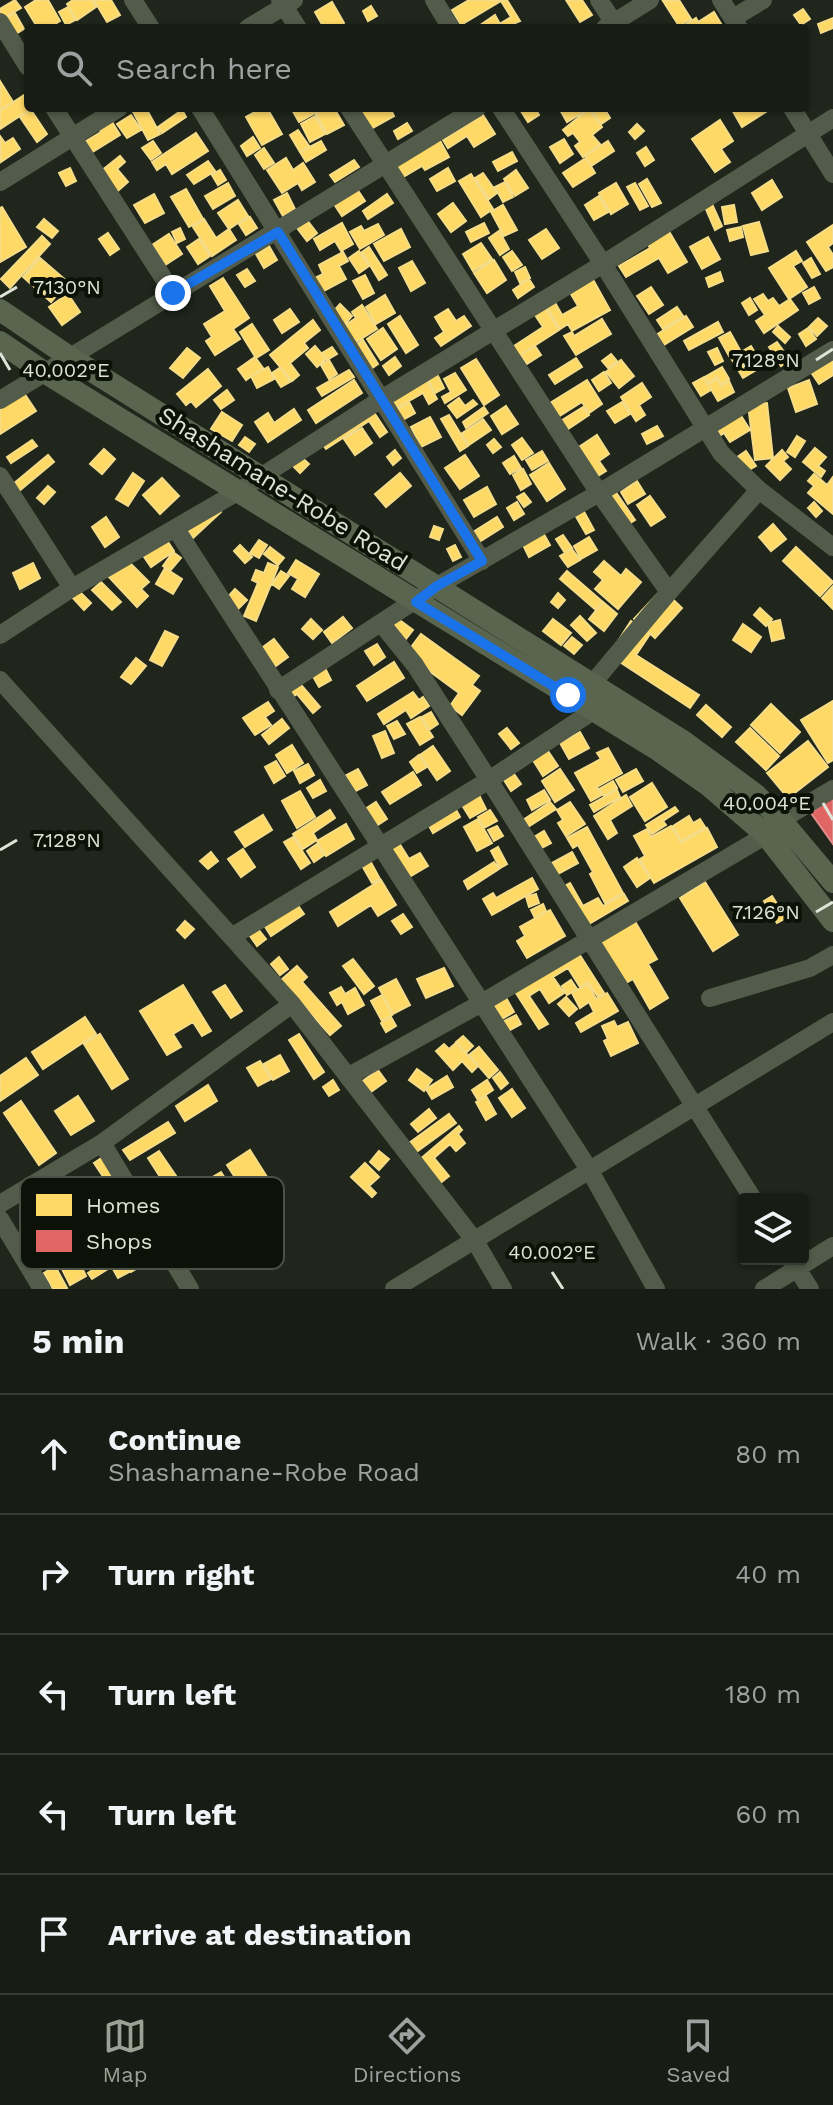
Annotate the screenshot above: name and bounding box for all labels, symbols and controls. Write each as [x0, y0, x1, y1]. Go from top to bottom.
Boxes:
search box [24, 24, 809, 112]
icon: search [52, 46, 96, 90]
text: Search here [116, 51, 292, 86]
text: 7.130°N [33, 275, 101, 299]
route end [155, 275, 191, 311]
text: 7.128°N [732, 348, 800, 372]
text: 40.002°E [22, 358, 110, 382]
street label: Shashamane-Robe Road [153, 401, 413, 577]
route start [550, 677, 586, 713]
text: 40.004°E [723, 791, 811, 815]
text: 7.128°N [33, 828, 101, 852]
text: 7.126°N [732, 900, 800, 924]
legend [20, 1177, 284, 1269]
text: Homes [86, 1193, 160, 1218]
map controls [737, 1193, 809, 1265]
button: layers [737, 1193, 809, 1265]
text: Shops [86, 1229, 152, 1254]
text: 40.002°E [508, 1240, 596, 1264]
text: 5 min [32, 1321, 125, 1361]
text: Walk · 360 m [636, 1326, 801, 1356]
text: Continue [108, 1422, 241, 1457]
icon: ahead [32, 1432, 76, 1476]
text: 80 m [735, 1439, 801, 1469]
text: Shashamane-Robe Road [108, 1457, 420, 1487]
icon: right [32, 1552, 76, 1596]
text: Turn right [108, 1557, 254, 1592]
text: 40 m [735, 1559, 801, 1589]
icon: left [32, 1672, 76, 1716]
text: Turn left [108, 1677, 236, 1712]
text: 180 m [725, 1679, 801, 1709]
icon: left [32, 1792, 76, 1836]
text: Turn left [108, 1797, 236, 1832]
text: 60 m [735, 1799, 801, 1829]
icon: arrive [32, 1912, 76, 1956]
text: Arrive at destination [108, 1917, 412, 1952]
tab: Map [103, 2014, 147, 2087]
tab: Directions [353, 2014, 461, 2087]
tab: Saved [667, 2014, 730, 2087]

